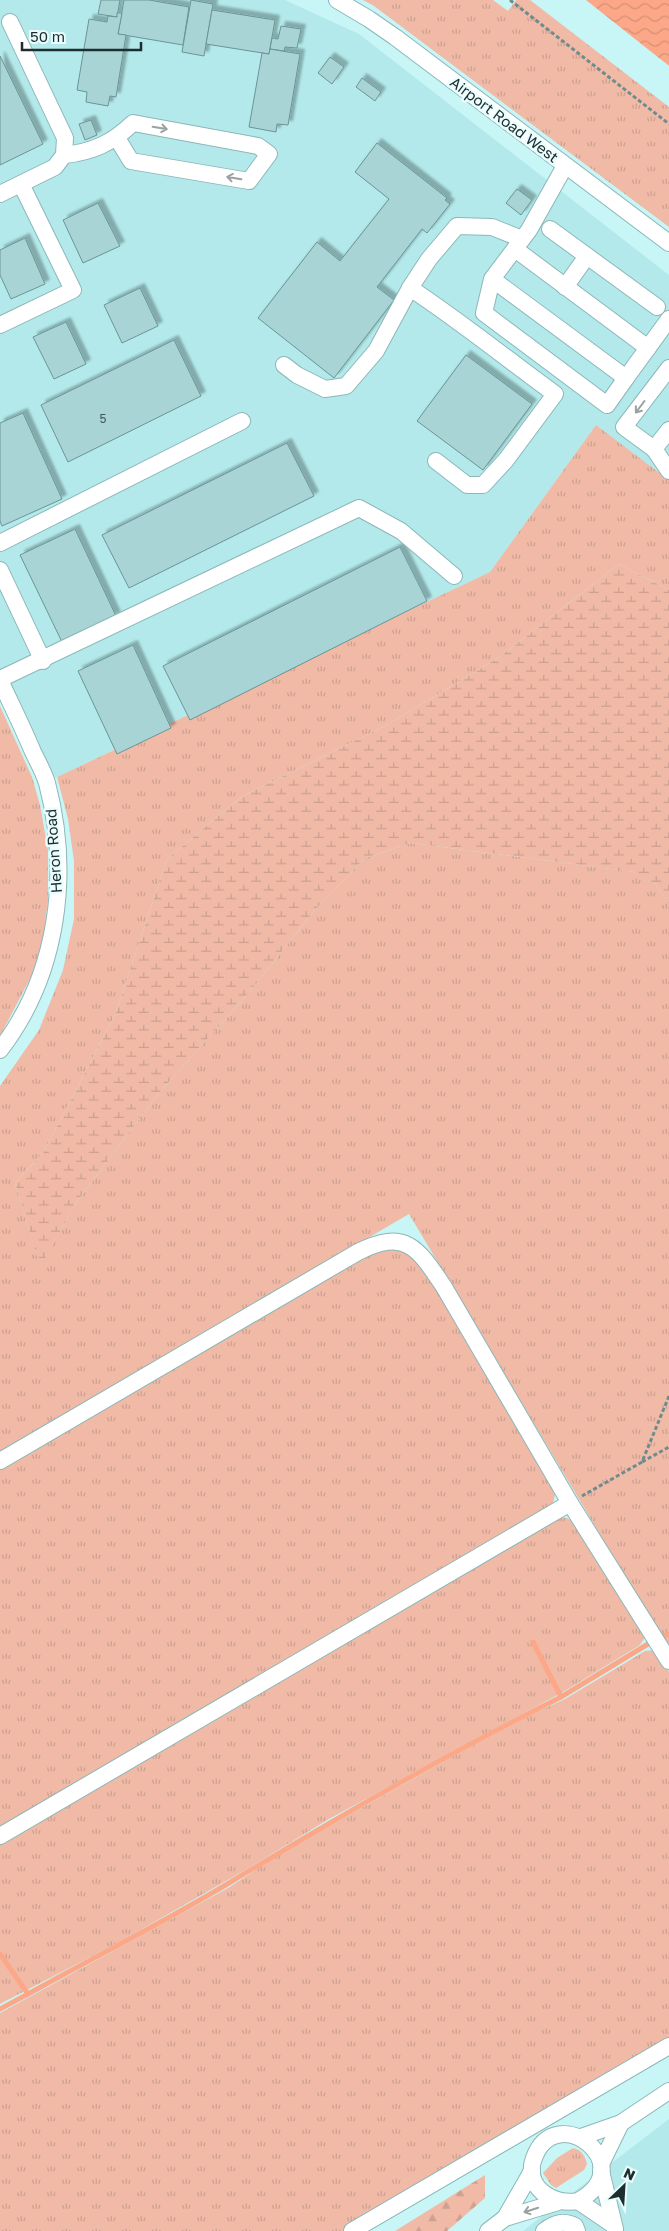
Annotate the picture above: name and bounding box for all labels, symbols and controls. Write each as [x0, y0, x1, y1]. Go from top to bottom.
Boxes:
scale bar [22, 20, 141, 52]
text: 50 m [30, 27, 65, 45]
street label: Airport Road West [447, 73, 562, 166]
one-way arrow [152, 123, 168, 133]
one-way arrow [226, 173, 242, 183]
one-way arrow [634, 400, 645, 413]
house number: 5 [100, 411, 107, 426]
street label: Heron Road [41, 808, 65, 894]
north arrow [599, 2161, 649, 2211]
text: N [621, 2164, 638, 2184]
one-way arrow [524, 2206, 540, 2216]

